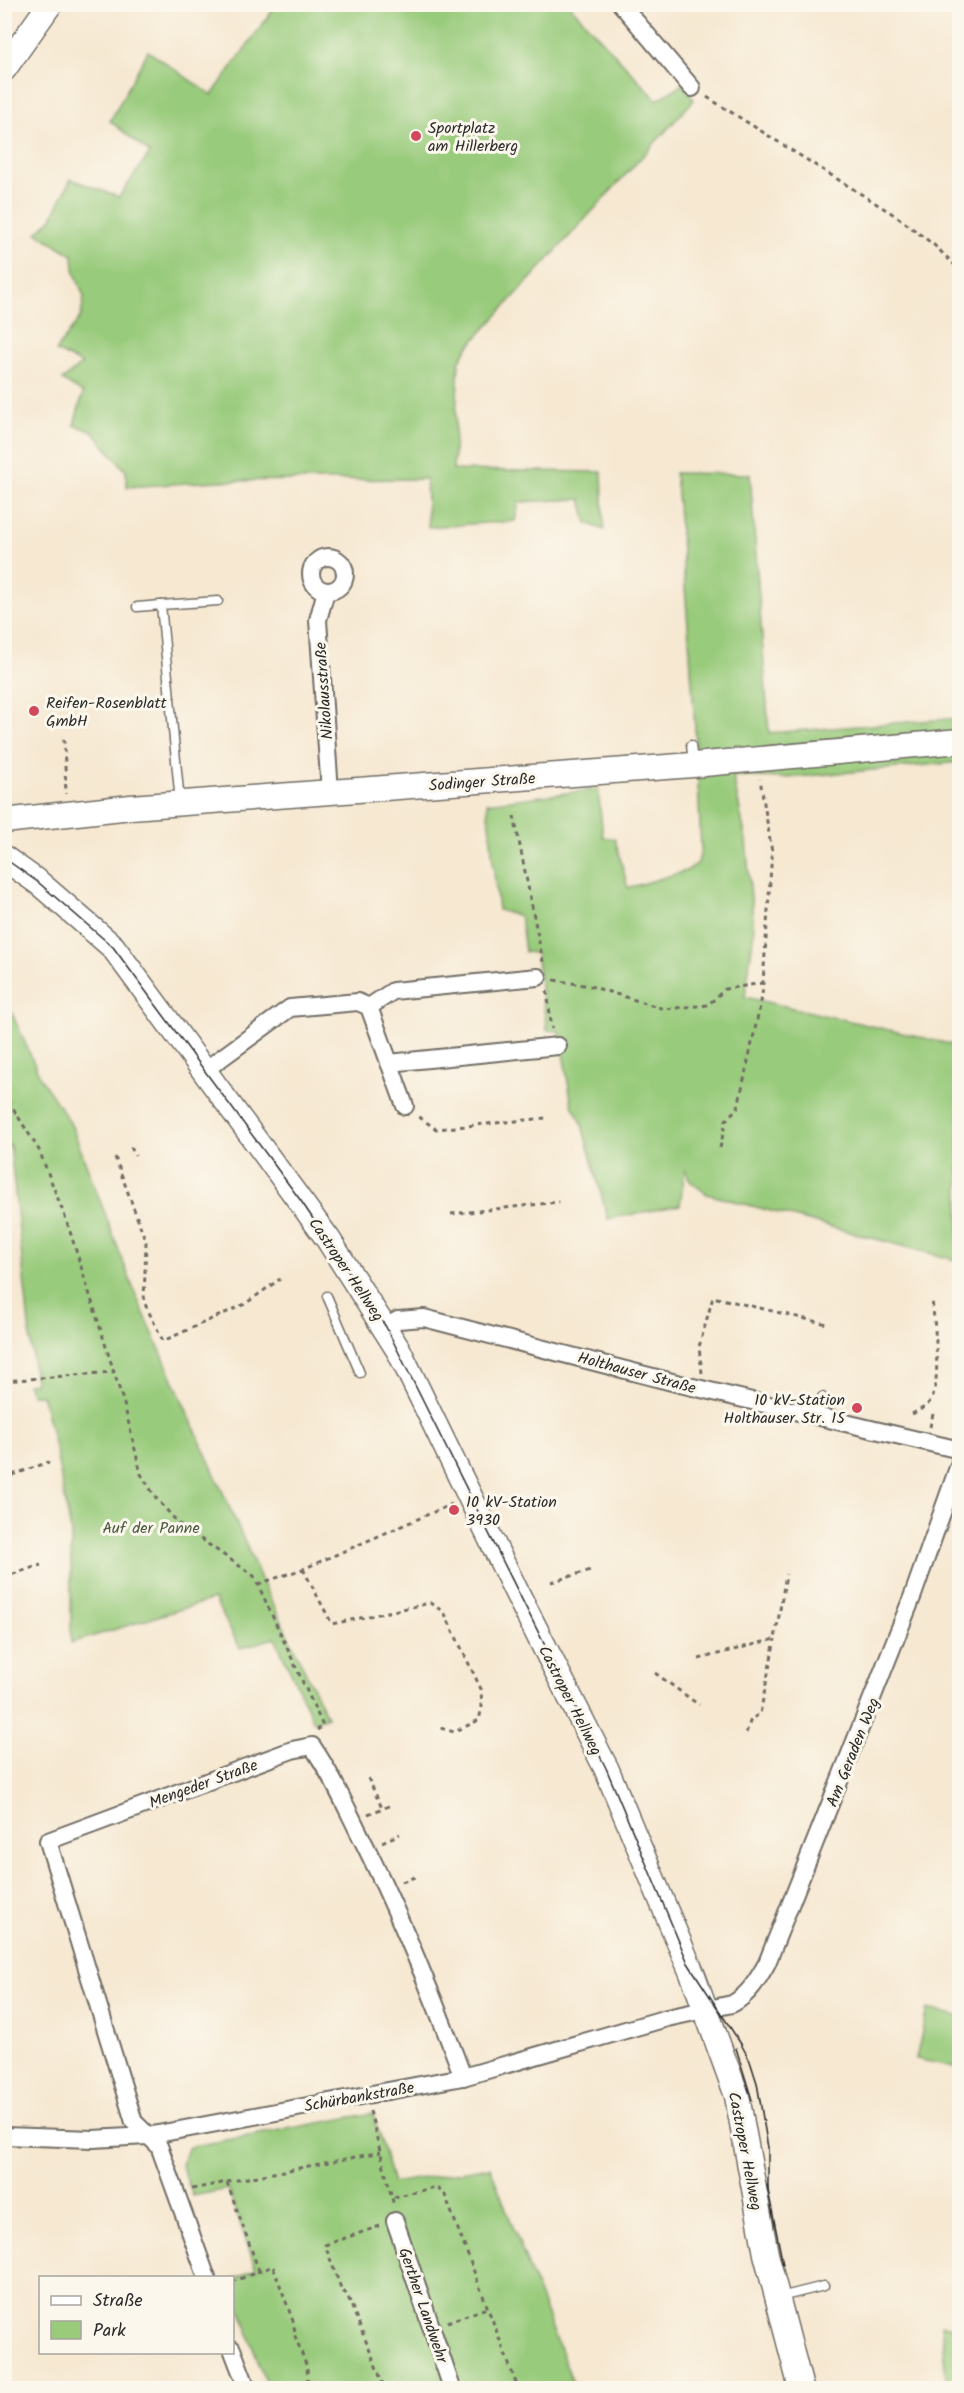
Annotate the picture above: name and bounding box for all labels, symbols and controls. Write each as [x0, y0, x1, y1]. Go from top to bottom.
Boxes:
place label: Sportplatz am Hillerberg [428, 116, 518, 159]
marker: Sportplatz am Hillerberg [409, 129, 423, 143]
street label: Nikolausstraße [309, 641, 340, 740]
place label: Reifen-Rosenblatt GmbH [46, 691, 168, 734]
marker: Reifen-Rosenblatt GmbH [27, 704, 41, 718]
street label: Sodinger Straße [428, 766, 536, 799]
street label: Castroper Hellweg [302, 1213, 390, 1327]
street label: Holthauser Straße [575, 1346, 699, 1401]
place label: 10 kV-Station Holthauser Str. 15 [724, 1388, 846, 1431]
marker: 10 kV-Station Holthauser Str. 15 [850, 1401, 864, 1415]
place label: 10 kV-Station 3930 [466, 1490, 557, 1533]
marker: 10 kV-Station 3930 [447, 1503, 461, 1517]
park label: Auf der Panne [102, 1516, 200, 1541]
street label: Castroper Hellweg [531, 1641, 608, 1760]
street label: Am Geraden Weg [820, 1694, 887, 1811]
street label: Mengeder Straße [146, 1753, 261, 1816]
street label: Schürbankstraße [302, 2075, 416, 2119]
street label: Castroper Hellweg [721, 2090, 768, 2213]
street label: Gerther Landwehr [391, 2244, 455, 2368]
legend [39, 2276, 234, 2354]
text: Straße [93, 2287, 143, 2316]
text: Park [93, 2317, 126, 2346]

